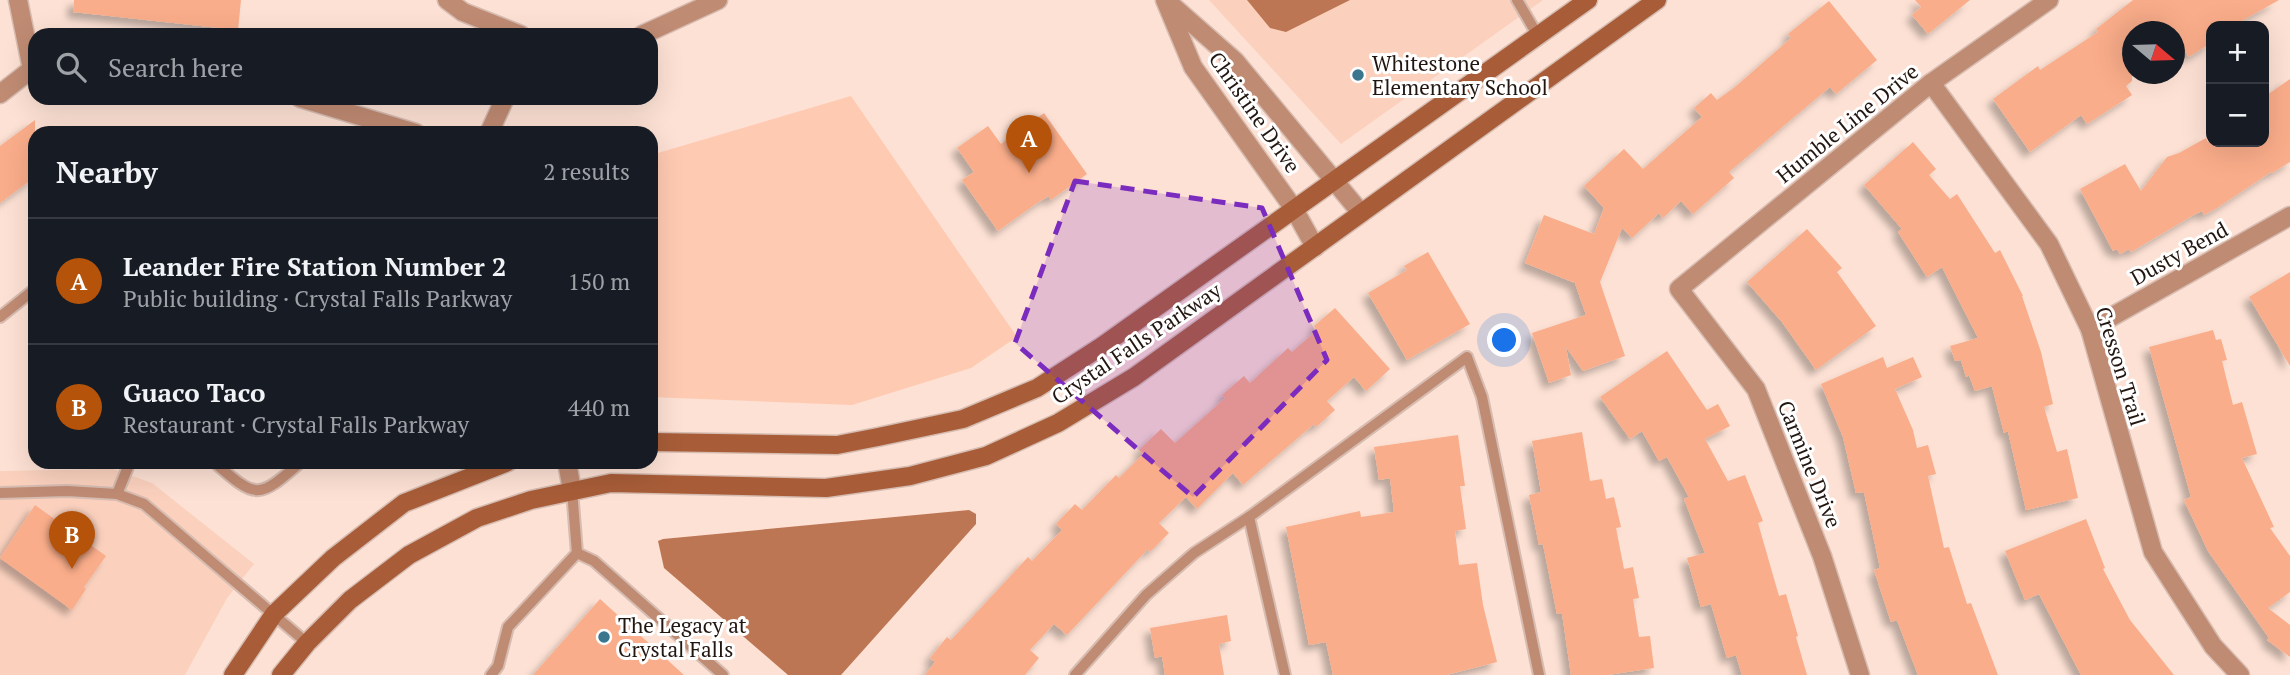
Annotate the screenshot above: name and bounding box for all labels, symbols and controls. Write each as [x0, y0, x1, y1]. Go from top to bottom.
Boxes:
north arrow [2122, 21, 2185, 84]
map controls [2206, 21, 2269, 147]
button: + [2206, 21, 2269, 84]
search box [28, 28, 658, 105]
street label: Christine Drive [1203, 46, 1307, 178]
icon: search [52, 48, 90, 86]
place label: Whitestone Elementary School [1372, 49, 1548, 101]
text: Search here [108, 50, 243, 84]
street label: Humble Line Drive [1770, 57, 1924, 189]
marker: Whitestone Elementary School [1350, 67, 1366, 83]
button: − [2206, 84, 2269, 147]
pin: A [1006, 115, 1052, 173]
text: Nearby [56, 152, 158, 192]
text: 2 results [543, 156, 630, 187]
street label: Dusty Bend [2125, 215, 2233, 291]
text: Leander Fire Station Number 2 [123, 249, 507, 283]
text: A [71, 266, 87, 297]
text: 150 m [568, 266, 630, 297]
street label: Crystal Falls Parkway [1046, 276, 1227, 410]
text: Public building · Crystal Falls Parkway [123, 283, 512, 314]
street label: Cresson Trail [2090, 303, 2152, 429]
your location [1487, 323, 1521, 357]
text: Guaco Taco [123, 375, 265, 409]
text: B [72, 392, 86, 423]
text: 440 m [568, 392, 630, 423]
street label: Carmine Drive [1772, 396, 1848, 532]
text: Restaurant · Crystal Falls Parkway [123, 409, 469, 440]
pin: B [49, 511, 95, 569]
place label: The Legacy at Crystal Falls [618, 611, 747, 663]
marker: The Legacy at Crystal Falls [596, 629, 612, 645]

